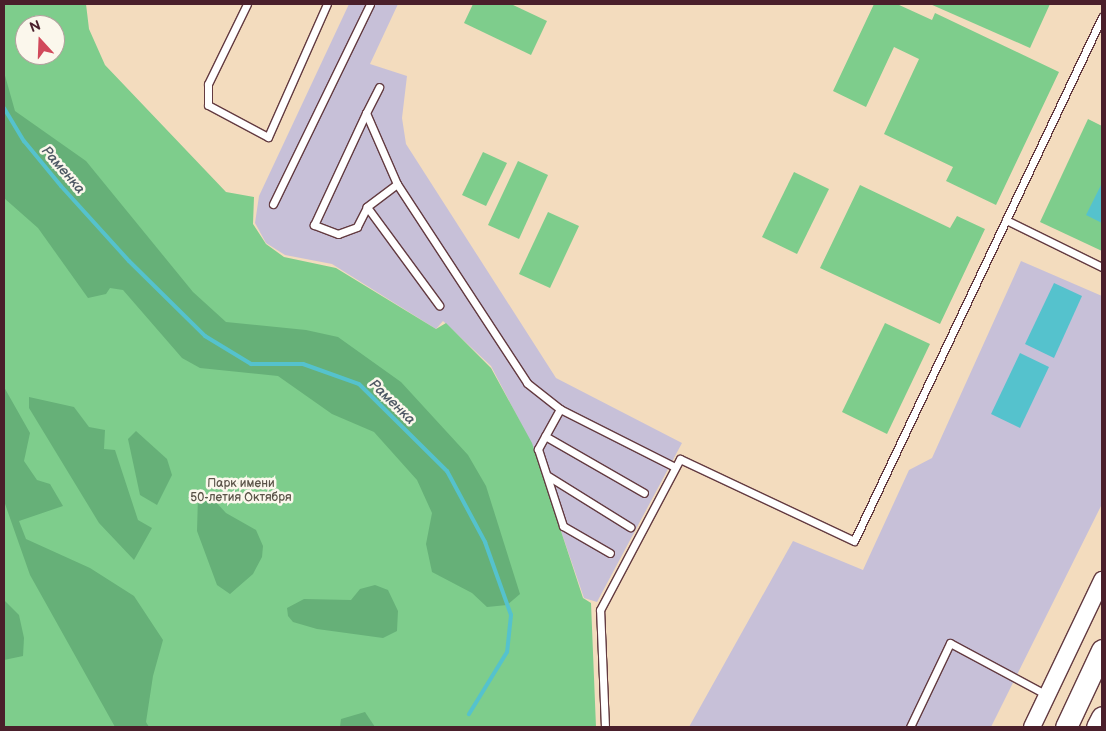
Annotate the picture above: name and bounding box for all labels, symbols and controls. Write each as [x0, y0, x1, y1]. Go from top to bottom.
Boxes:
north arrow [15, 15, 65, 65]
text: N [27, 17, 43, 36]
water label: Раменка [38, 143, 88, 197]
water label: Раменка [365, 376, 419, 428]
park label: Парк имени 50-летия Октября [190, 477, 292, 505]

